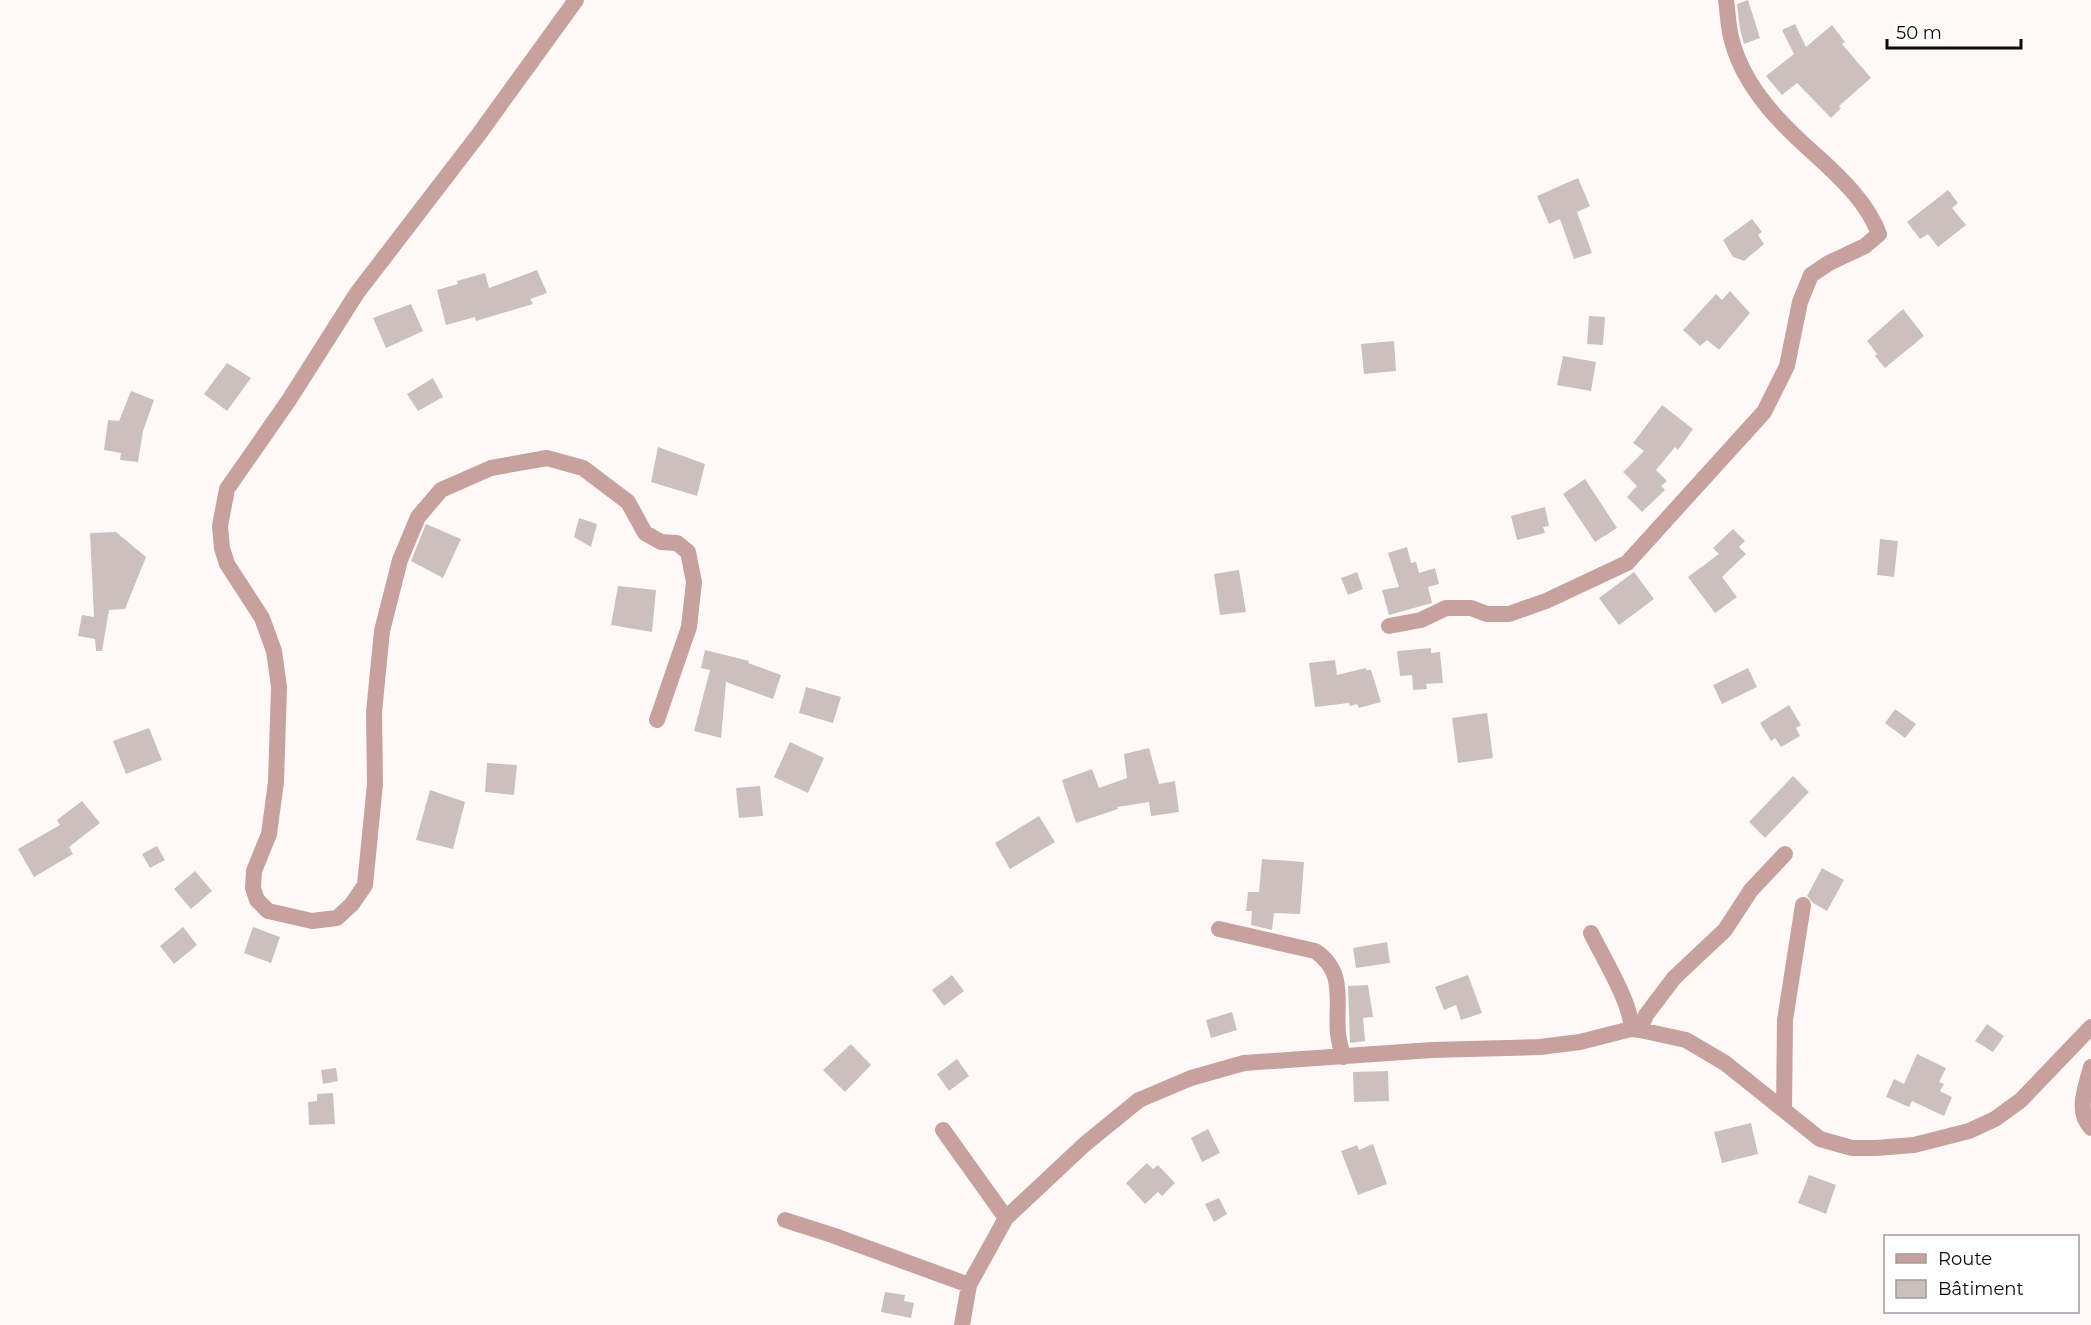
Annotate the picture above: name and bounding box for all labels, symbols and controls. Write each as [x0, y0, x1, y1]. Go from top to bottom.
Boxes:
scale bar [1887, 12, 2020, 50]
text: 50 m [1896, 22, 1942, 44]
legend [1884, 1235, 2079, 1313]
text: Route [1938, 1248, 1992, 1270]
text: Bâtiment [1938, 1278, 2024, 1300]

